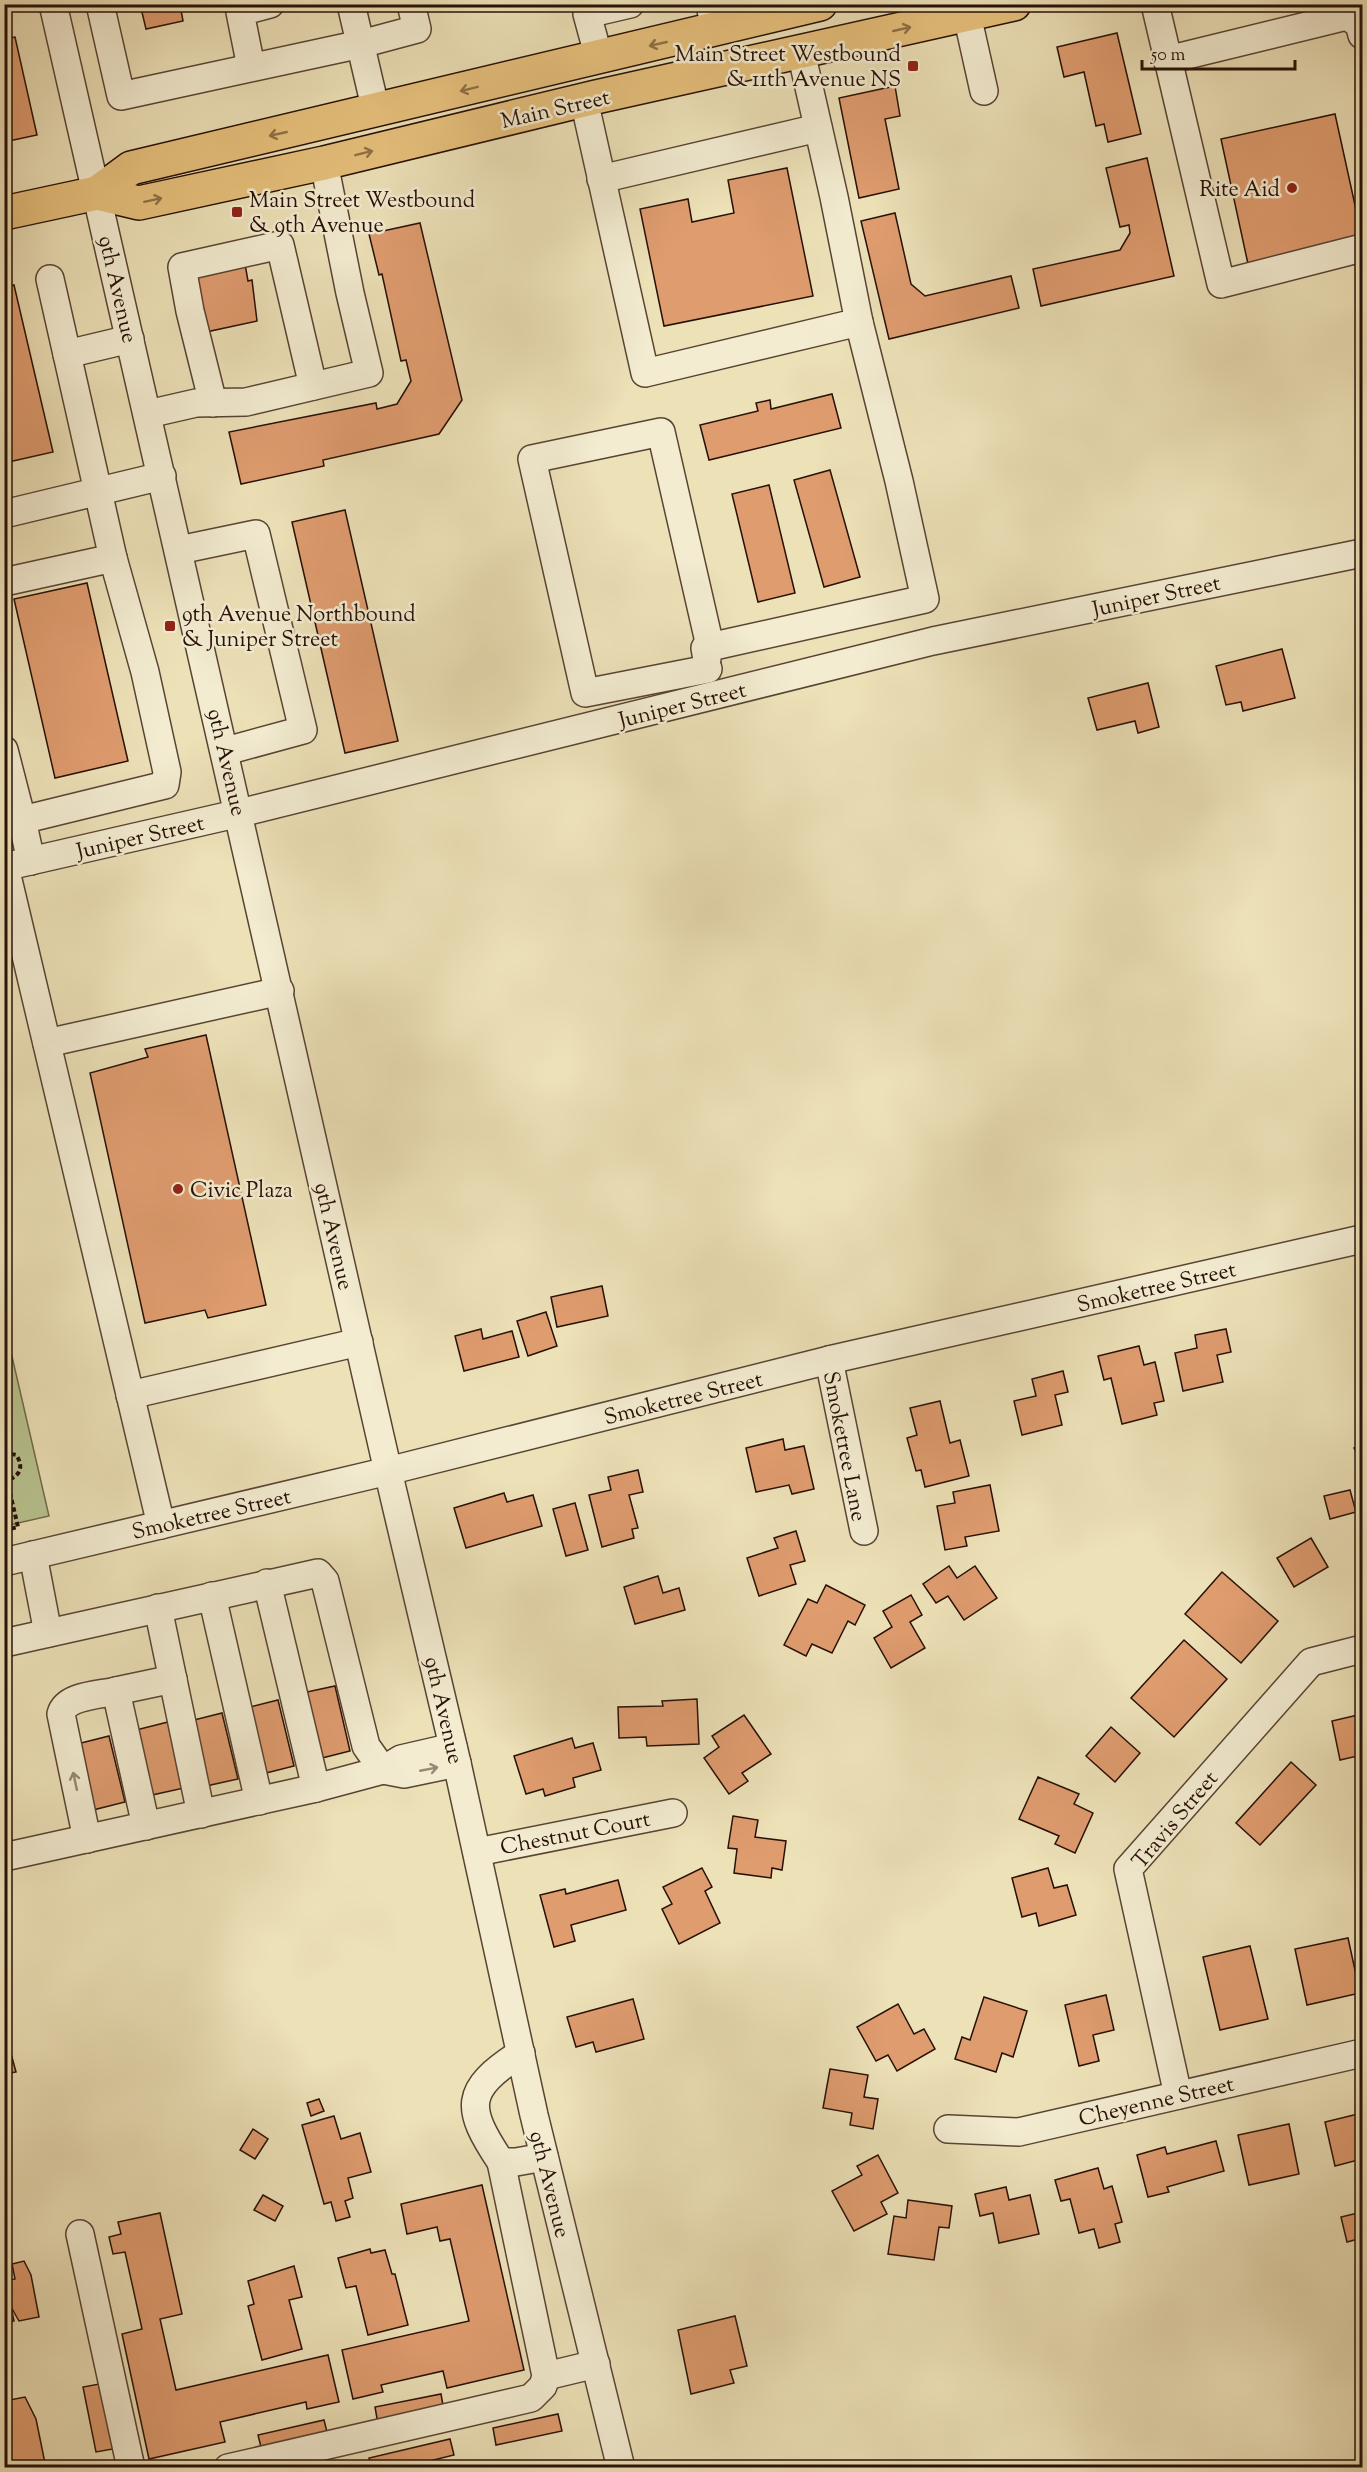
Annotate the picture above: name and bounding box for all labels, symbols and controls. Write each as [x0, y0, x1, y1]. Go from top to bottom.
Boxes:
one-way arrow [892, 23, 911, 35]
scale bar [1142, 33, 1295, 71]
one-way arrow [649, 38, 668, 50]
place label: Main Street Westbound & 11th Avenue NS [675, 40, 901, 97]
text: 50 m [1150, 43, 1186, 69]
marker: Main Street Westbound & 11th Avenue NS [906, 59, 920, 73]
one-way arrow [459, 83, 478, 95]
street label: Main Street [498, 83, 614, 139]
one-way arrow [268, 129, 287, 141]
one-way arrow [354, 147, 373, 159]
place label: Rite Aid [1199, 175, 1280, 207]
marker: Rite Aid [1285, 181, 1299, 195]
place label: Main Street Westbound & 9th Avenue [249, 186, 475, 243]
one-way arrow [144, 194, 163, 206]
marker: Main Street Westbound & 9th Avenue [230, 205, 244, 219]
street label: 9th Avenue [88, 233, 144, 346]
street label: Juniper Street [1089, 569, 1224, 627]
place label: 9th Avenue Northbound & Juniper Street [182, 600, 416, 657]
marker: 9th Avenue Northbound & Juniper Street [163, 619, 177, 633]
street label: Juniper Street [615, 675, 750, 738]
street label: 9th Avenue [197, 706, 253, 819]
street label: Juniper Street [73, 809, 208, 869]
place label: Civic Plaza [190, 1176, 293, 1208]
street label: 9th Avenue [304, 1180, 360, 1293]
marker: Civic Plaza [171, 1182, 185, 1196]
street label: Smoketree Street [1074, 1255, 1240, 1323]
street label: Smoketree Street [601, 1365, 767, 1435]
street label: Smoketree Lane [813, 1369, 873, 1524]
street label: Smoketree Street [129, 1482, 295, 1550]
street label: 9th Avenue [414, 1654, 470, 1767]
one-way arrow [419, 1763, 439, 1774]
street label: Travis Street [1126, 1765, 1227, 1877]
one-way arrow [69, 1772, 80, 1792]
street label: Chestnut Court [498, 1805, 654, 1865]
street label: Cheyenne Street [1076, 2069, 1238, 2136]
street label: 9th Avenue [519, 2128, 577, 2242]

